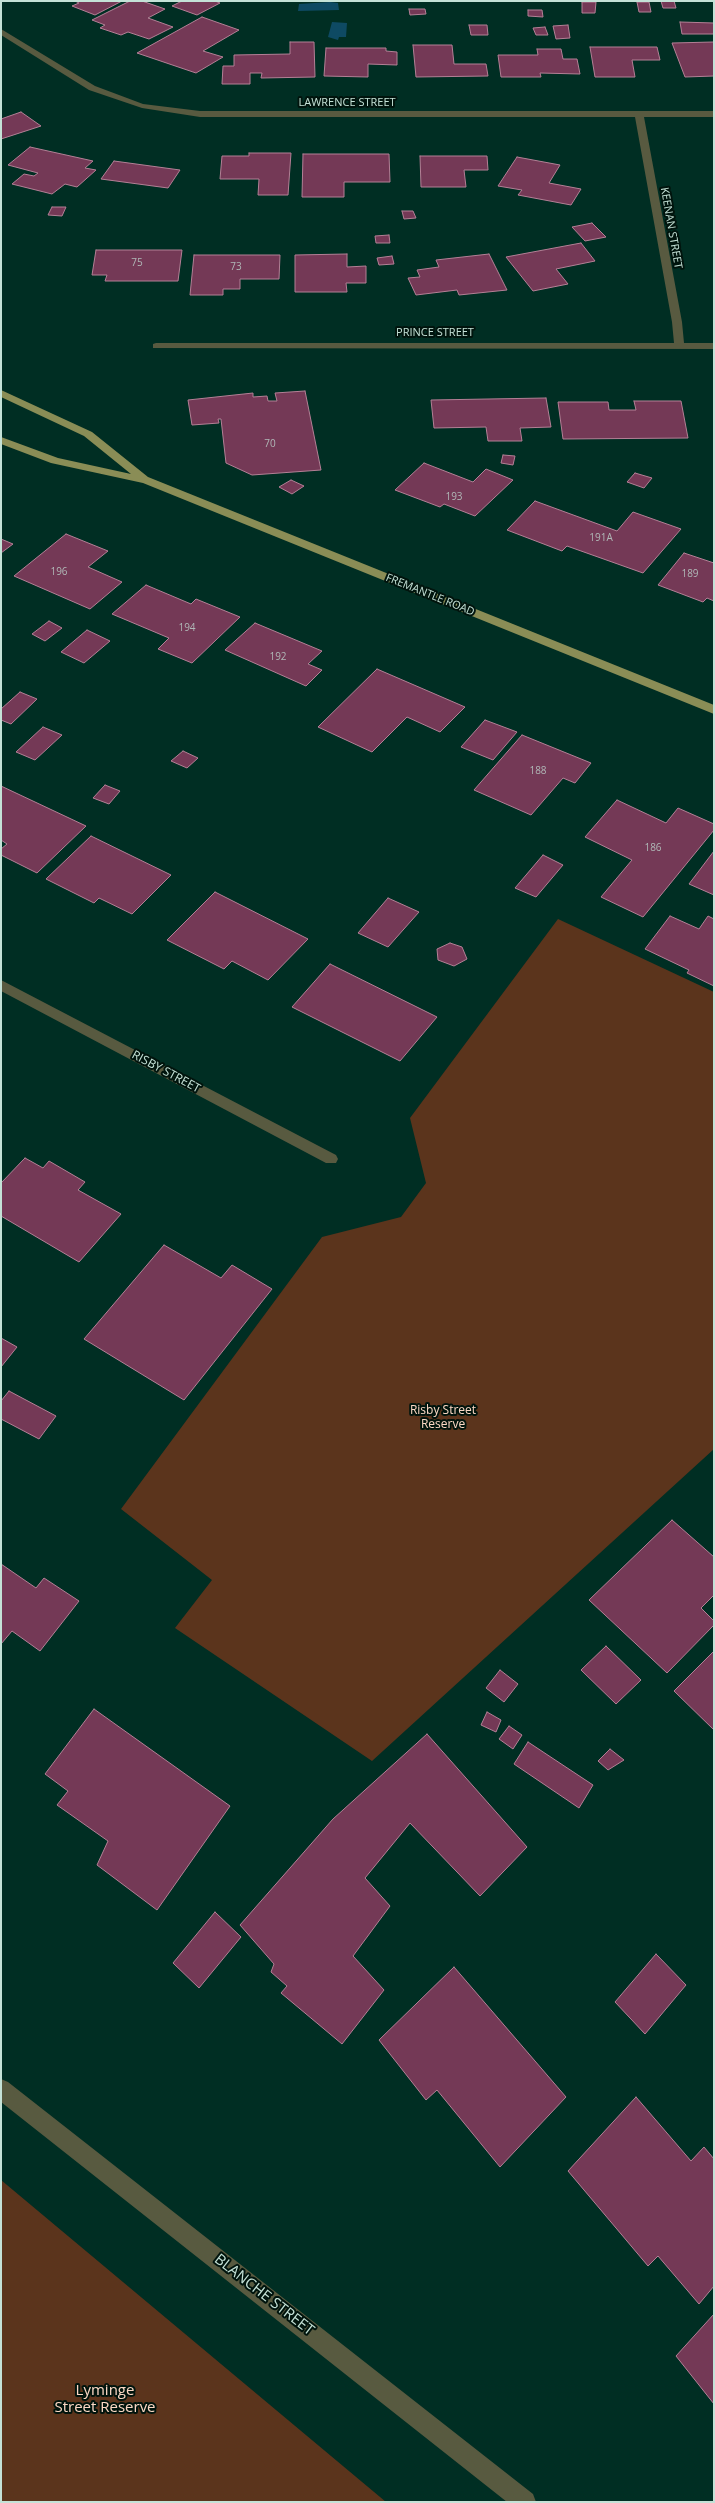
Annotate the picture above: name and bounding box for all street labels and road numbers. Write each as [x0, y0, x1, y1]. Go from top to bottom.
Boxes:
street label: LAWRENCE STREET [298, 96, 396, 110]
street label: KEENAN STREET [657, 186, 685, 270]
street label: PRINCE STREET [396, 326, 474, 340]
street label: FREMANTLE ROAD [384, 571, 476, 619]
street label: RISBY STREET [129, 1048, 203, 1096]
street label: BLANCHE STREET [211, 2250, 317, 2340]

